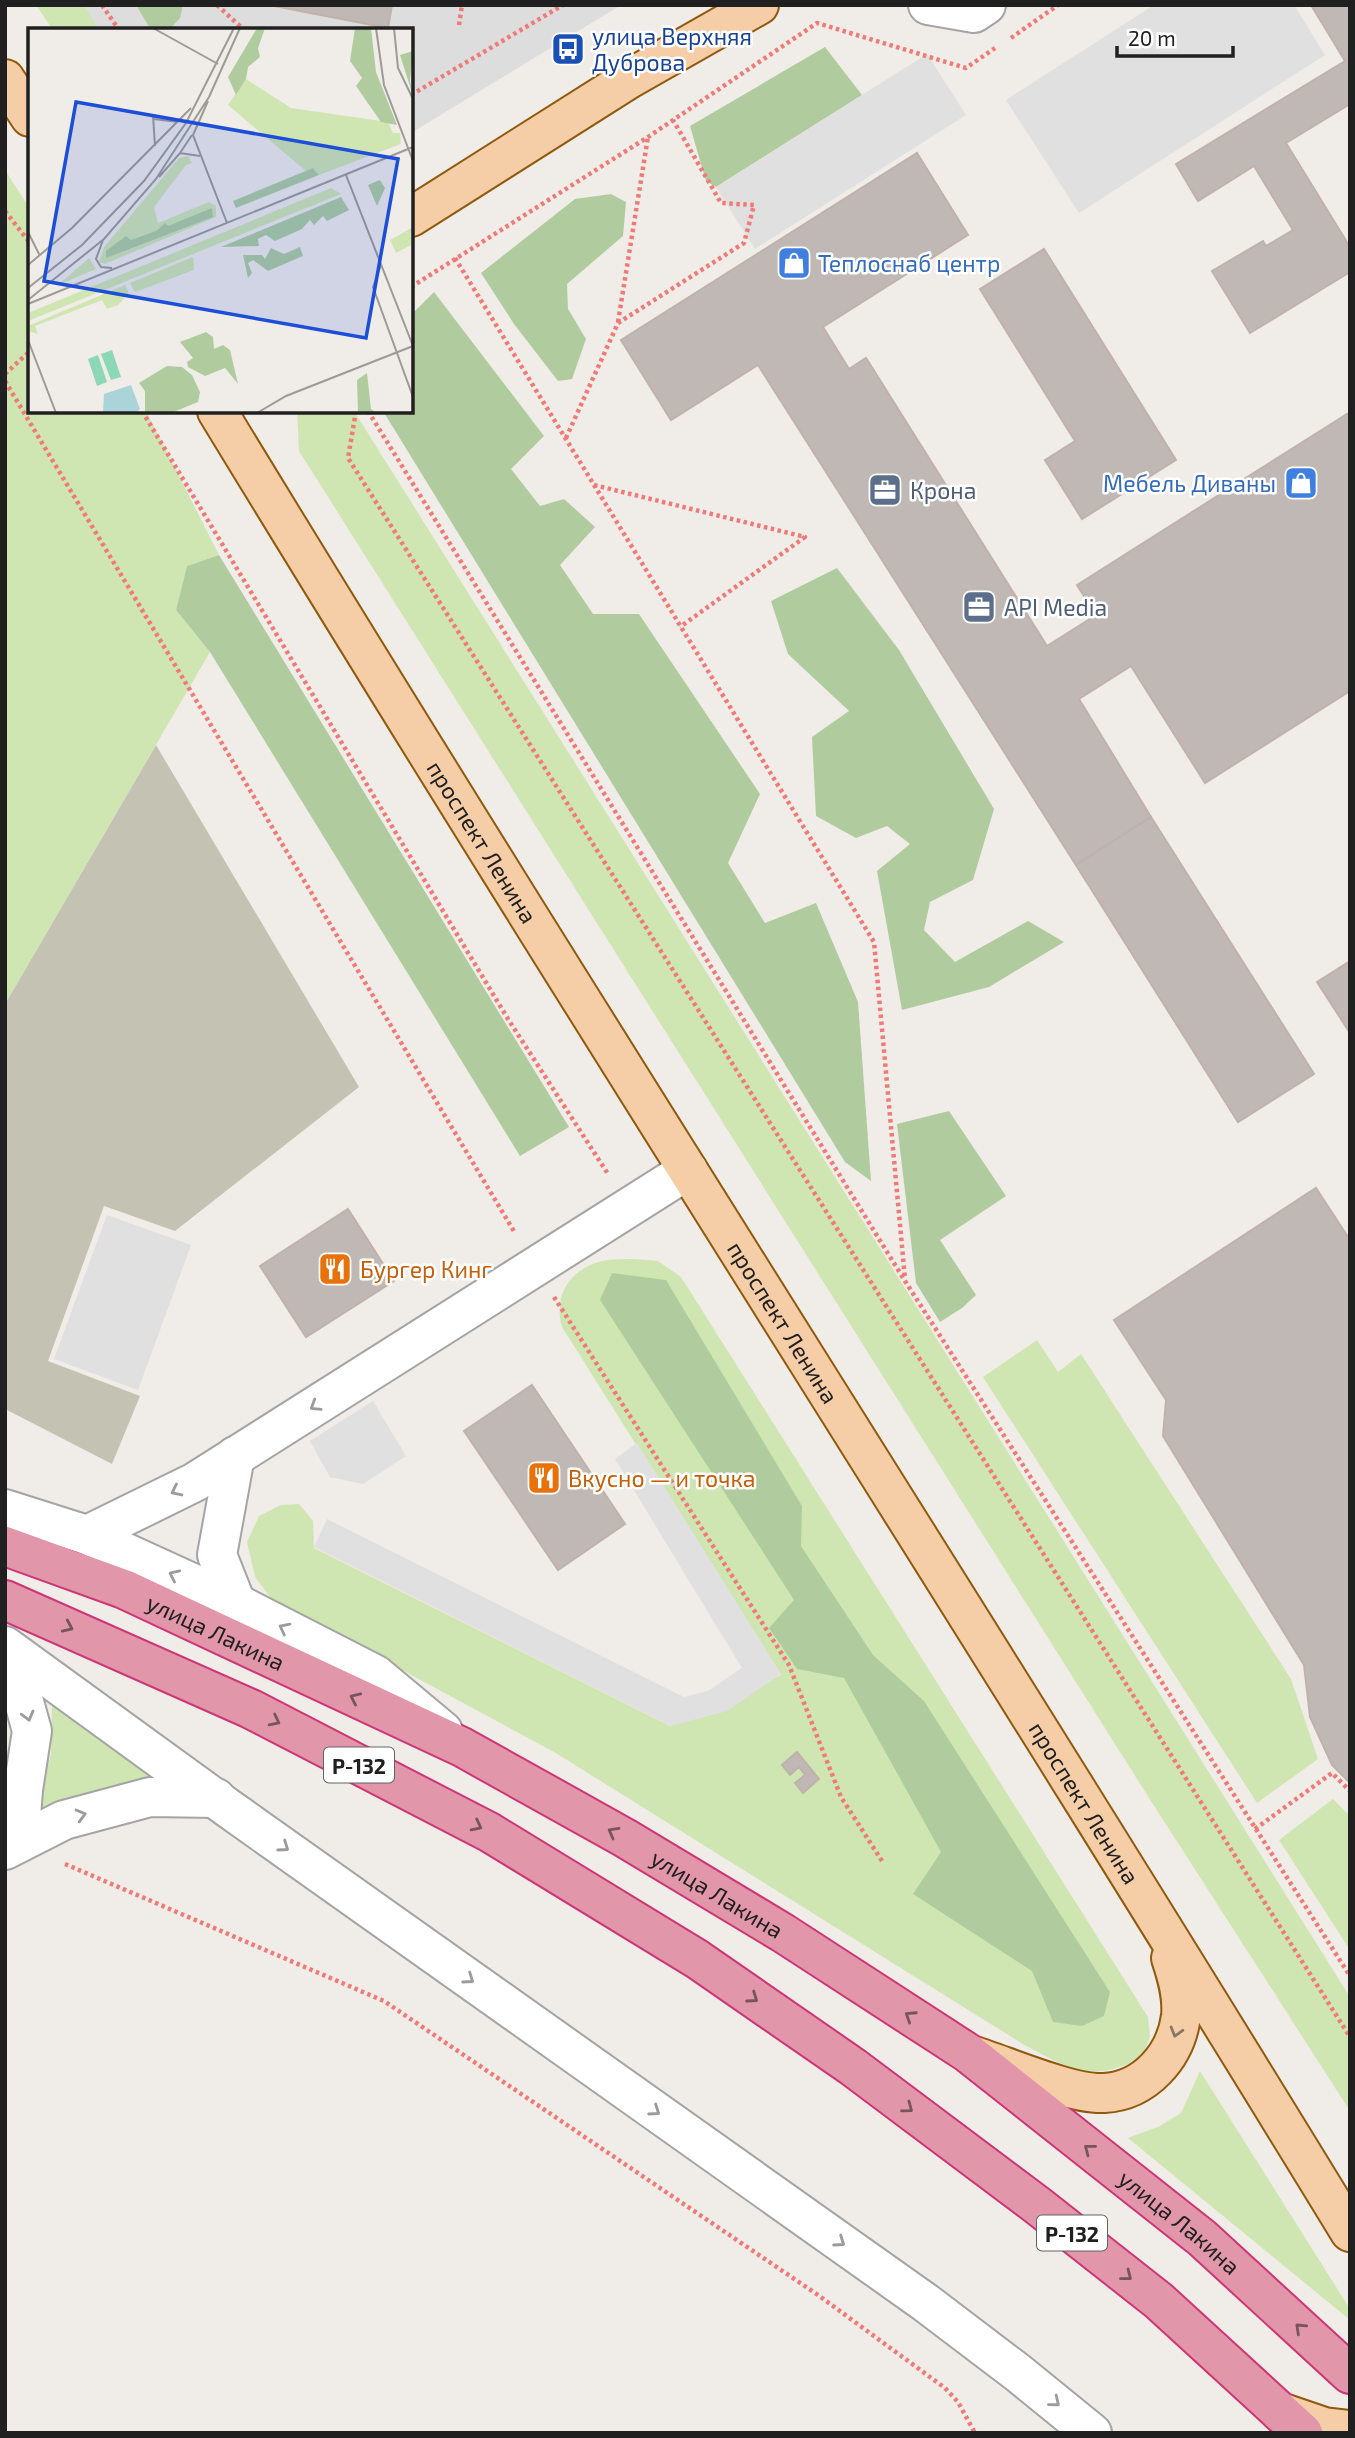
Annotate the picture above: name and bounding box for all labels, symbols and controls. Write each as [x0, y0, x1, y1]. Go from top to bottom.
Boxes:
scale bar [1117, 14, 1232, 58]
place label: улица Верхняя Дуброва [592, 22, 752, 77]
text: 20 m [1128, 25, 1176, 50]
inset map [28, 28, 413, 413]
bus stop icon: улица Верхняя Дуброва [549, 30, 587, 68]
shop icon: Теплоснаб центр [775, 244, 813, 282]
place label: Теплоснаб центр [818, 249, 1000, 277]
shop icon: Мебель Диваны [1282, 464, 1320, 502]
place label: Мебель Диваны [1103, 469, 1276, 497]
office icon: Крона [866, 471, 904, 509]
place label: Крона [910, 476, 976, 504]
office icon: API Media [960, 588, 998, 626]
place label: API Media [1004, 593, 1107, 621]
street label: проспект Ленина [422, 755, 544, 928]
street label: проспект Ленина [722, 1236, 845, 1408]
restaurant icon: Бургер Кинг [316, 1250, 354, 1288]
place label: Бургер Кинг [360, 1255, 492, 1284]
one-way arrow [310, 1397, 323, 1410]
restaurant icon: Вкусно — и точка [525, 1459, 563, 1497]
place label: Вкусно — и точка [568, 1464, 756, 1493]
one-way arrow [171, 1482, 183, 1496]
one-way arrow [169, 1569, 181, 1583]
street label: улица Лакина [142, 1588, 289, 1676]
one-way arrow [61, 1619, 73, 1633]
one-way arrow [279, 1622, 291, 1636]
one-way arrow [350, 1692, 363, 1706]
one-way arrow [20, 1710, 35, 1722]
one-way arrow [268, 1713, 280, 1727]
street label: проспект Ленина [1023, 1716, 1146, 1889]
road number: Р-132 [324, 1748, 394, 1782]
one-way arrow [75, 1809, 87, 1823]
one-way arrow [470, 1817, 482, 1831]
one-way arrow [608, 1827, 620, 1840]
one-way arrow [276, 1839, 289, 1851]
street label: улица Лакина [646, 1843, 788, 1944]
one-way arrow [461, 1971, 474, 1983]
one-way arrow [745, 1990, 758, 2002]
one-way arrow [905, 2012, 918, 2025]
one-way arrow [1170, 2026, 1185, 2038]
one-way arrow [900, 2100, 913, 2113]
one-way arrow [647, 2102, 660, 2115]
one-way arrow [1085, 2145, 1098, 2157]
street label: улица Лакина [1113, 2164, 1246, 2280]
road number: Р-132 [1037, 2216, 1107, 2250]
one-way arrow [833, 2234, 845, 2246]
one-way arrow [1120, 2268, 1132, 2281]
one-way arrow [1295, 2324, 1308, 2336]
one-way arrow [1047, 2394, 1059, 2407]

